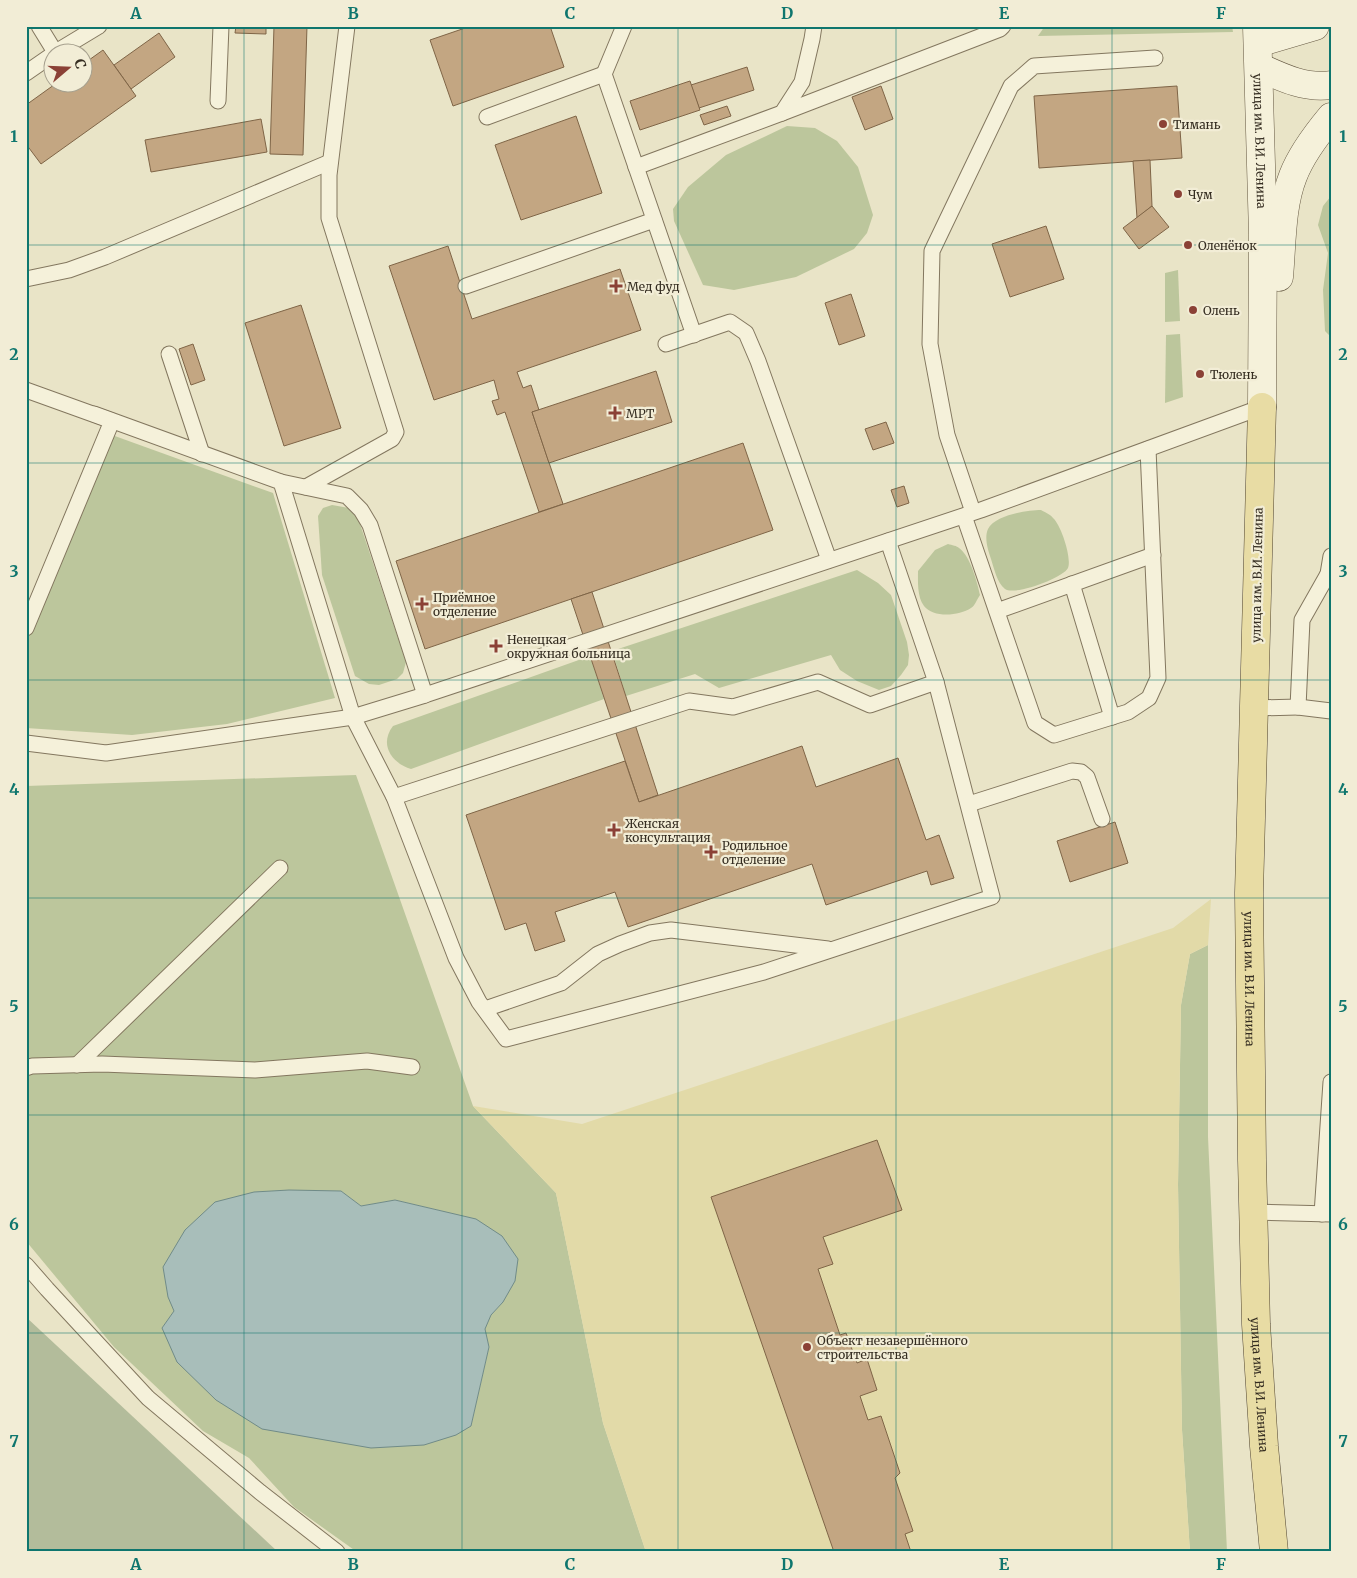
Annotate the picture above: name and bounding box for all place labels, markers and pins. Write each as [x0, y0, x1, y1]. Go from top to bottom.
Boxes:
place label: Тимань [1173, 117, 1221, 132]
marker: Тимань [1157, 118, 1169, 130]
place label: Чум [1188, 187, 1213, 202]
marker: Чум [1172, 188, 1184, 200]
place label: Оленёнок [1198, 238, 1257, 253]
marker: Оленёнок [1182, 239, 1194, 251]
marker: Мед фуд [609, 279, 623, 293]
place label: Мед фуд [627, 279, 680, 294]
place label: Олень [1203, 303, 1240, 318]
marker: Олень [1187, 304, 1199, 316]
place label: Тюлень [1210, 367, 1258, 382]
marker: Тюлень [1194, 368, 1206, 380]
marker: МРТ [608, 406, 622, 420]
place label: МРТ [626, 406, 655, 421]
place label: Приёмное отделение [433, 590, 497, 619]
marker: Приёмное отделение [415, 597, 429, 611]
place label: Ненецкая окружная больница [507, 632, 631, 661]
marker: Ненецкая окружная больница [489, 639, 503, 653]
place label: Женская консультация [625, 816, 711, 845]
marker: Женская консультация [607, 823, 621, 837]
place label: Родильное отделение [722, 838, 787, 867]
marker: Родильное отделение [704, 845, 718, 859]
place label: Объект незавершённого строительства [817, 1333, 968, 1362]
marker: Объект незавершённого строительства [801, 1341, 813, 1353]

